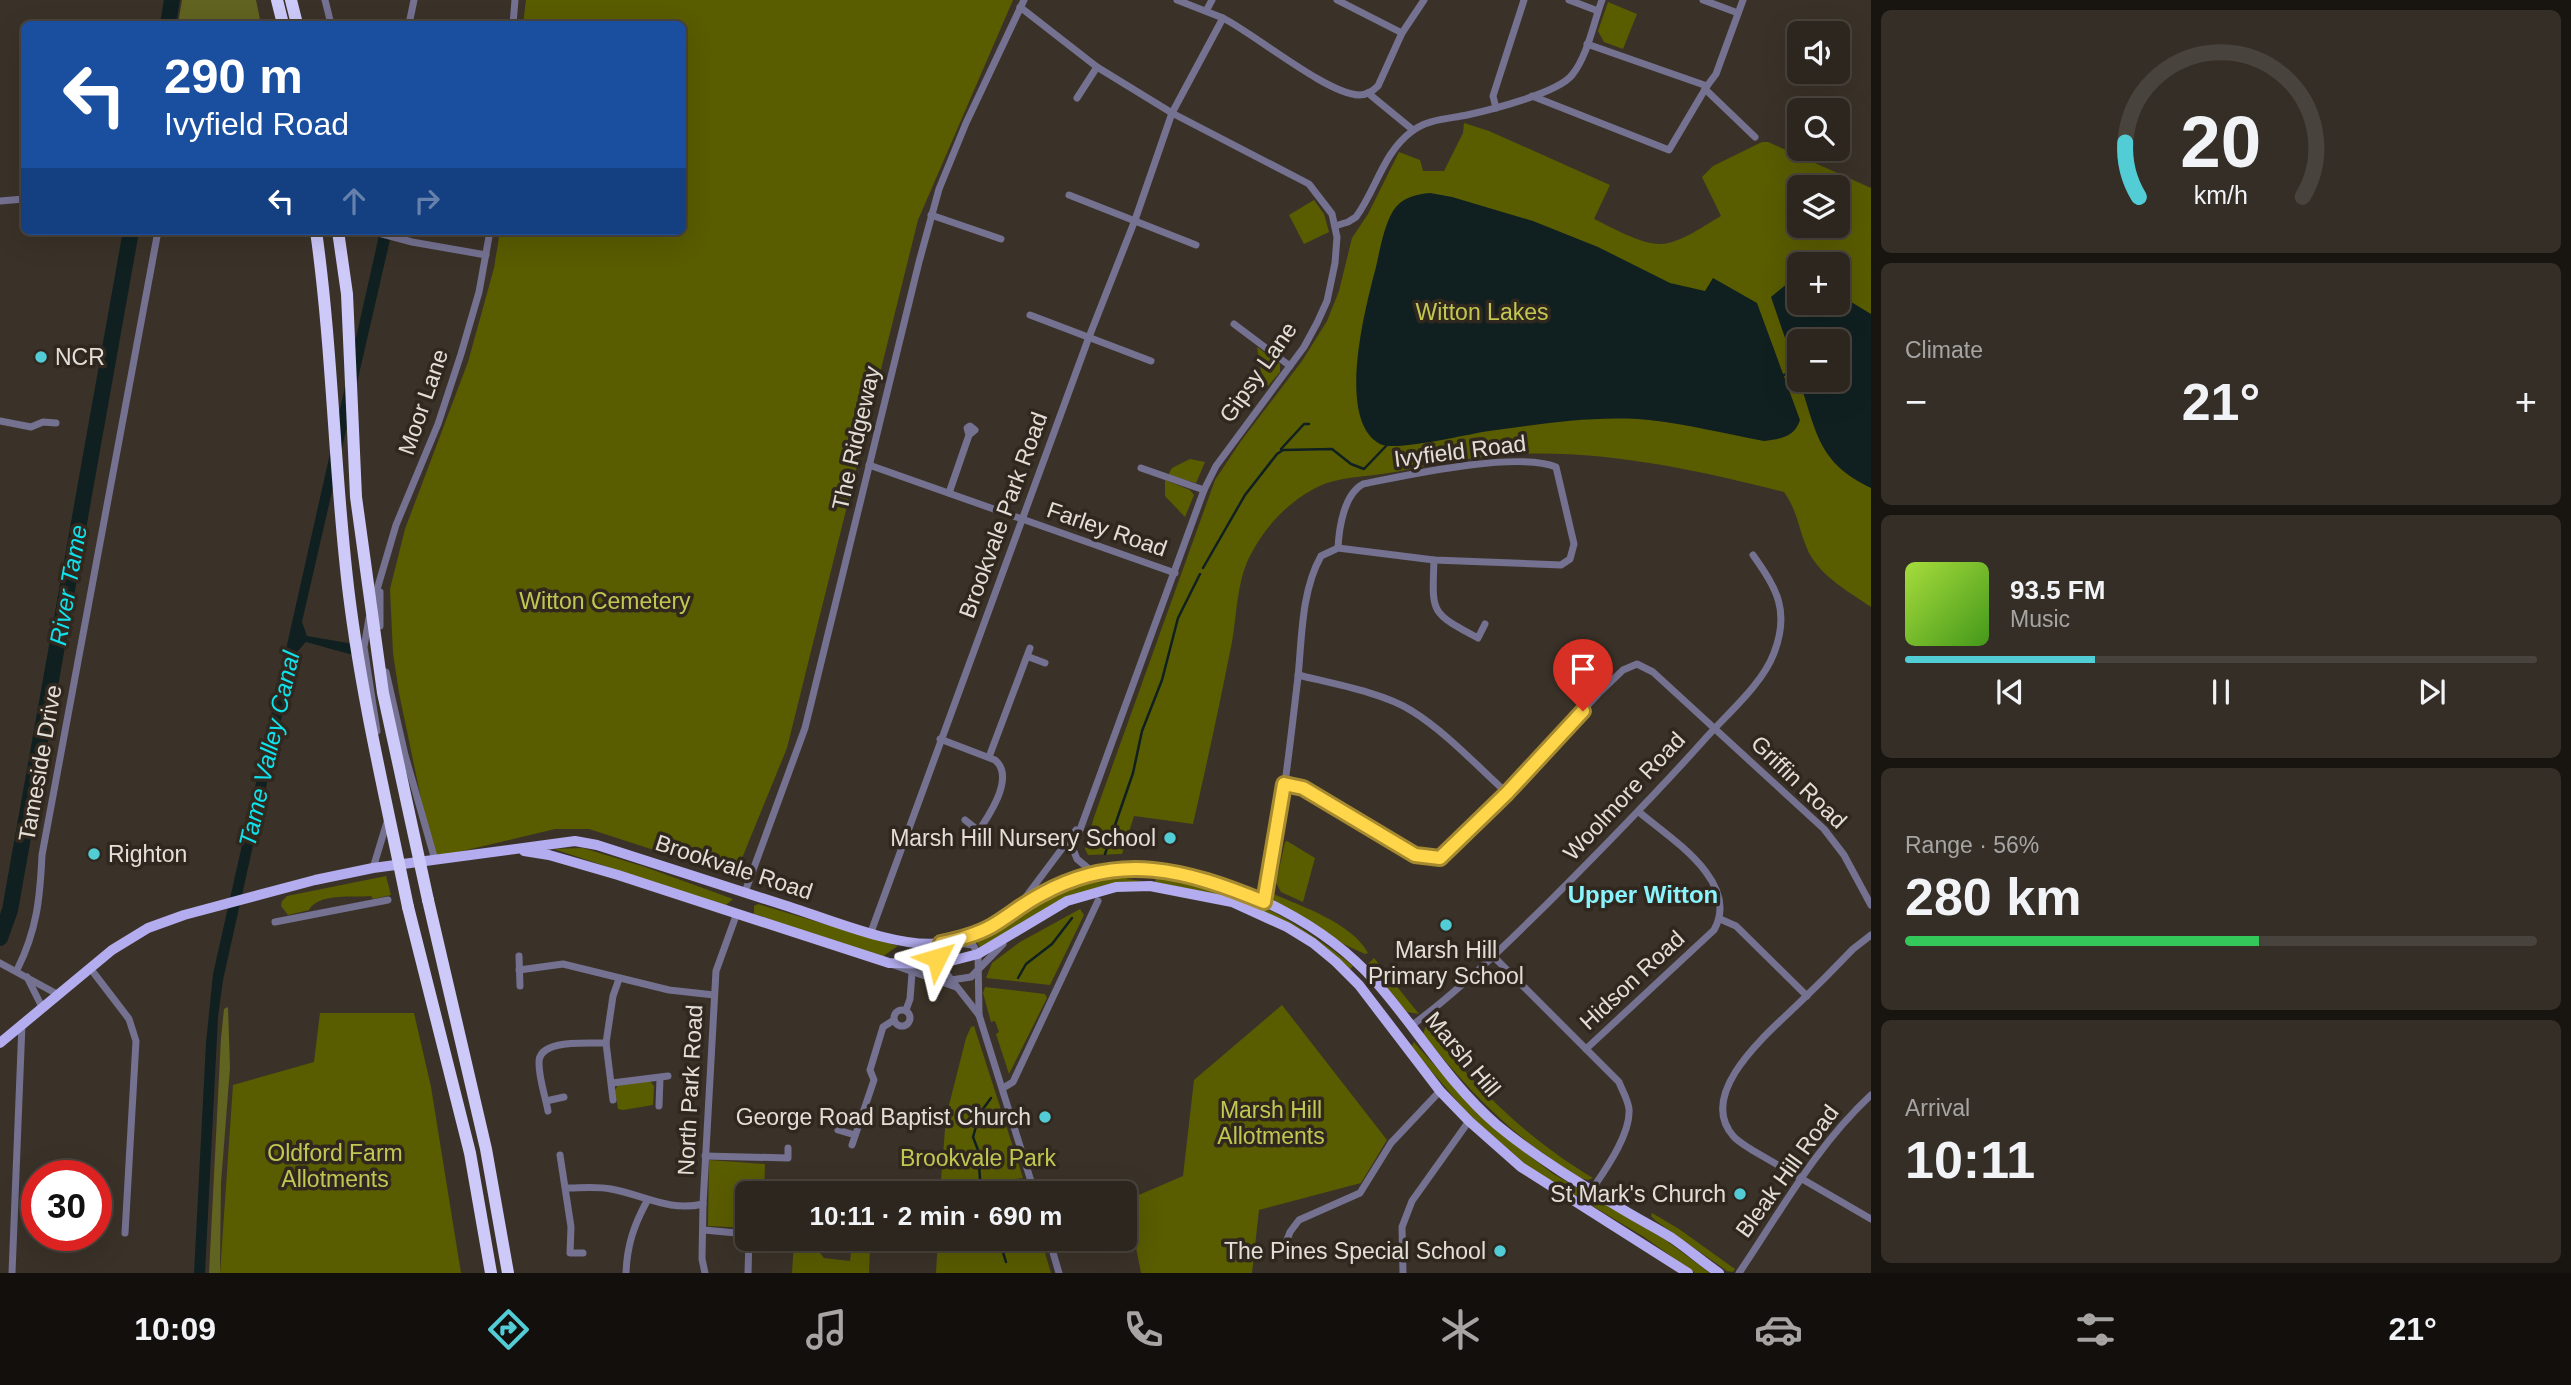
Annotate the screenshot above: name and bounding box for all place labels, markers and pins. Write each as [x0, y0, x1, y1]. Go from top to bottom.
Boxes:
place label: NCR [55, 344, 105, 370]
marker: NCR [33, 349, 49, 365]
pin [1553, 639, 1613, 711]
place label: Marsh Hill Nursery School [890, 825, 1156, 851]
marker: Marsh Hill Nursery School [1162, 830, 1178, 846]
place label: Righton [108, 841, 187, 867]
marker: Righton [86, 846, 102, 862]
marker: Marsh Hill Primary School [1438, 917, 1454, 933]
place label: Marsh Hill Primary School [1368, 937, 1524, 989]
place label: George Road Baptist Church [736, 1104, 1031, 1130]
marker: George Road Baptist Church [1037, 1109, 1053, 1125]
place label: St Mark's Church [1550, 1181, 1726, 1207]
marker: St Mark's Church [1732, 1186, 1748, 1202]
place label: The Pines Special School [1224, 1238, 1486, 1264]
marker: The Pines Special School [1492, 1243, 1508, 1259]

